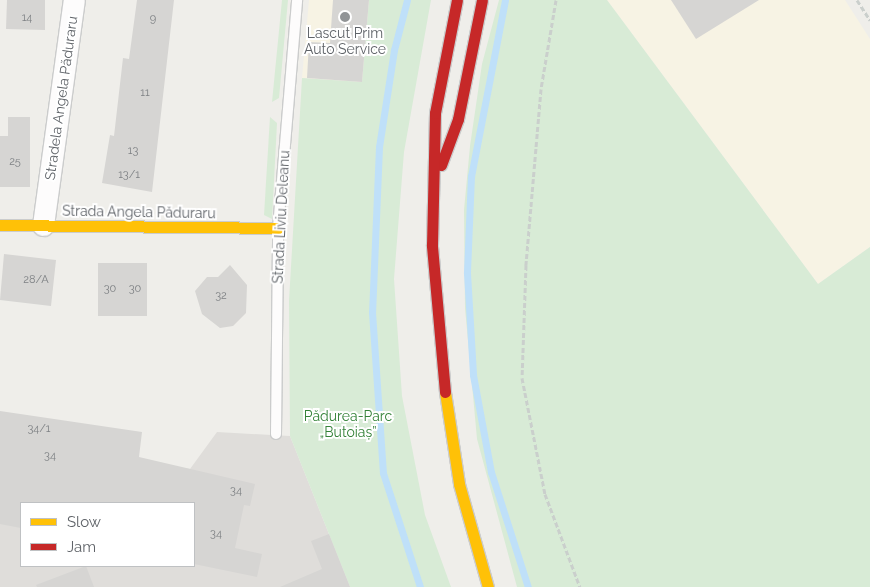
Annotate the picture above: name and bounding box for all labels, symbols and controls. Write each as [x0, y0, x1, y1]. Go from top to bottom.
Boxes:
house number: 14 [22, 11, 32, 25]
marker: Lascut Prim Auto Service [339, 11, 351, 23]
house number: 9 [150, 12, 156, 26]
street label: Stradela Angela Păduraru [41, 15, 81, 181]
place label: Lascut Prim Auto Service [304, 25, 386, 58]
house number: 11 [140, 86, 150, 100]
house number: 13 [128, 144, 138, 158]
street label: Strada Liviu Deleanu [269, 150, 293, 284]
house number: 25 [9, 155, 21, 169]
house number: 13/1 [118, 168, 140, 182]
street label: Strada Angela Păduraru [62, 202, 216, 222]
house number: 28/A [23, 273, 49, 287]
house number: 30 [104, 282, 116, 296]
house number: 30 [129, 282, 141, 296]
house number: 32 [215, 289, 227, 303]
park label: Pădurea-Parc „Butoiaș” [304, 408, 392, 441]
house number: 34/1 [27, 422, 51, 436]
house number: 34 [44, 449, 56, 463]
house number: 34 [230, 484, 242, 498]
legend [20, 502, 195, 567]
text: Slow [67, 513, 101, 531]
house number: 34 [210, 527, 222, 541]
text: Jam [67, 538, 96, 556]

